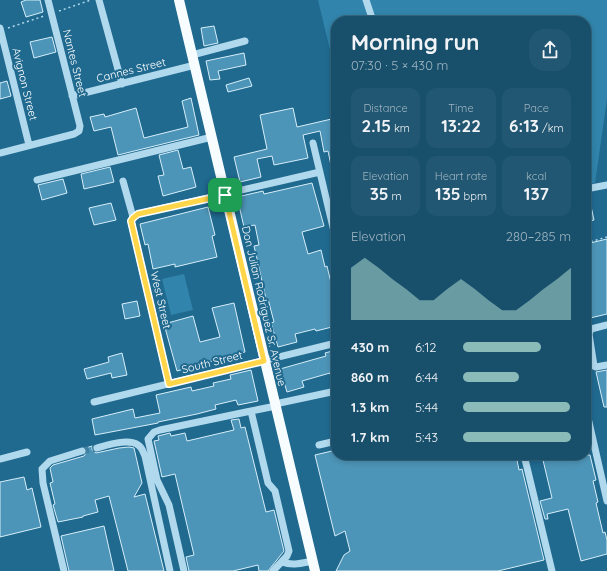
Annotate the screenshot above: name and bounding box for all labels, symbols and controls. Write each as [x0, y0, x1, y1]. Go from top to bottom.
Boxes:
street label: Nantes Street [60, 28, 90, 98]
text: Morning run [351, 28, 479, 56]
button: share [529, 29, 571, 71]
street label: Avignon Street [9, 46, 41, 122]
street label: Cannes Street [95, 55, 167, 85]
text: 07:30 · 5 × 430 m [351, 57, 448, 73]
text: Distance [364, 101, 408, 115]
text: Time [448, 101, 474, 115]
text: Pace [524, 101, 549, 115]
text: 2.15 [361, 115, 391, 136]
text: 13:22 [441, 115, 481, 136]
text: 6:13 [509, 115, 539, 136]
text: km [391, 121, 410, 135]
text: /km [539, 121, 564, 135]
text: Elevation [362, 169, 409, 183]
text: Heart rate [435, 169, 487, 183]
text: kcal [526, 169, 547, 183]
pin [208, 178, 242, 212]
text: 35 [370, 183, 389, 204]
text: 135 [435, 183, 461, 204]
text: 137 [524, 183, 549, 204]
icon: arrive [214, 184, 236, 206]
text: m [389, 189, 402, 203]
text: bpm [461, 189, 487, 203]
street label: Don Julian Rodriguez Sr. Avenue [239, 224, 289, 388]
text: Elevation [351, 228, 406, 244]
text: 280–285 m [506, 228, 571, 244]
street label: West Street [148, 270, 174, 330]
text: 430 m [351, 339, 389, 355]
text: 6:12 [415, 339, 436, 355]
street label: South Street [180, 348, 244, 376]
text: 860 m [351, 369, 389, 385]
text: 6:44 [415, 369, 438, 385]
text: 1.3 km [351, 399, 389, 415]
text: 5:44 [415, 399, 438, 415]
text: 1.7 km [351, 429, 389, 445]
text: 5:43 [415, 429, 438, 445]

